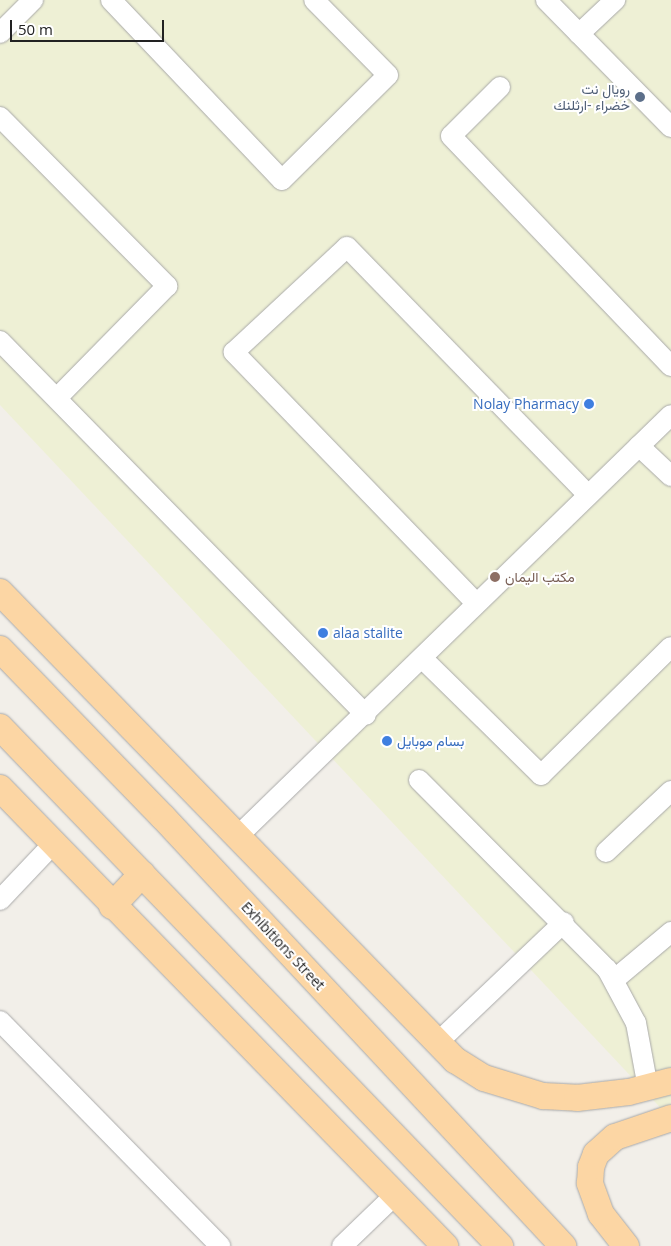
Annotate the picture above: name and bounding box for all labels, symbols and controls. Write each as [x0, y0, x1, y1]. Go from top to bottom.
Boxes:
scale bar [12, 10, 166, 42]
text: 50 m [18, 19, 53, 39]
place label: رويال نت خضراء -ارثلنك [553, 81, 630, 114]
marker: رويال نت خضراء -ارثلنك [634, 91, 646, 103]
place label: Nolay Pharmacy [473, 396, 579, 412]
marker: Nolay Pharmacy [583, 398, 595, 410]
place label: مكتب اليمان [505, 569, 575, 585]
marker: مكتب اليمان [489, 571, 501, 583]
place label: alaa stalite [333, 625, 403, 641]
marker: alaa stalite [317, 627, 329, 639]
place label: بسام موبايل [397, 733, 464, 749]
marker: بسام موبايل [381, 735, 393, 747]
street label: Exhibitions Street [238, 898, 328, 994]

